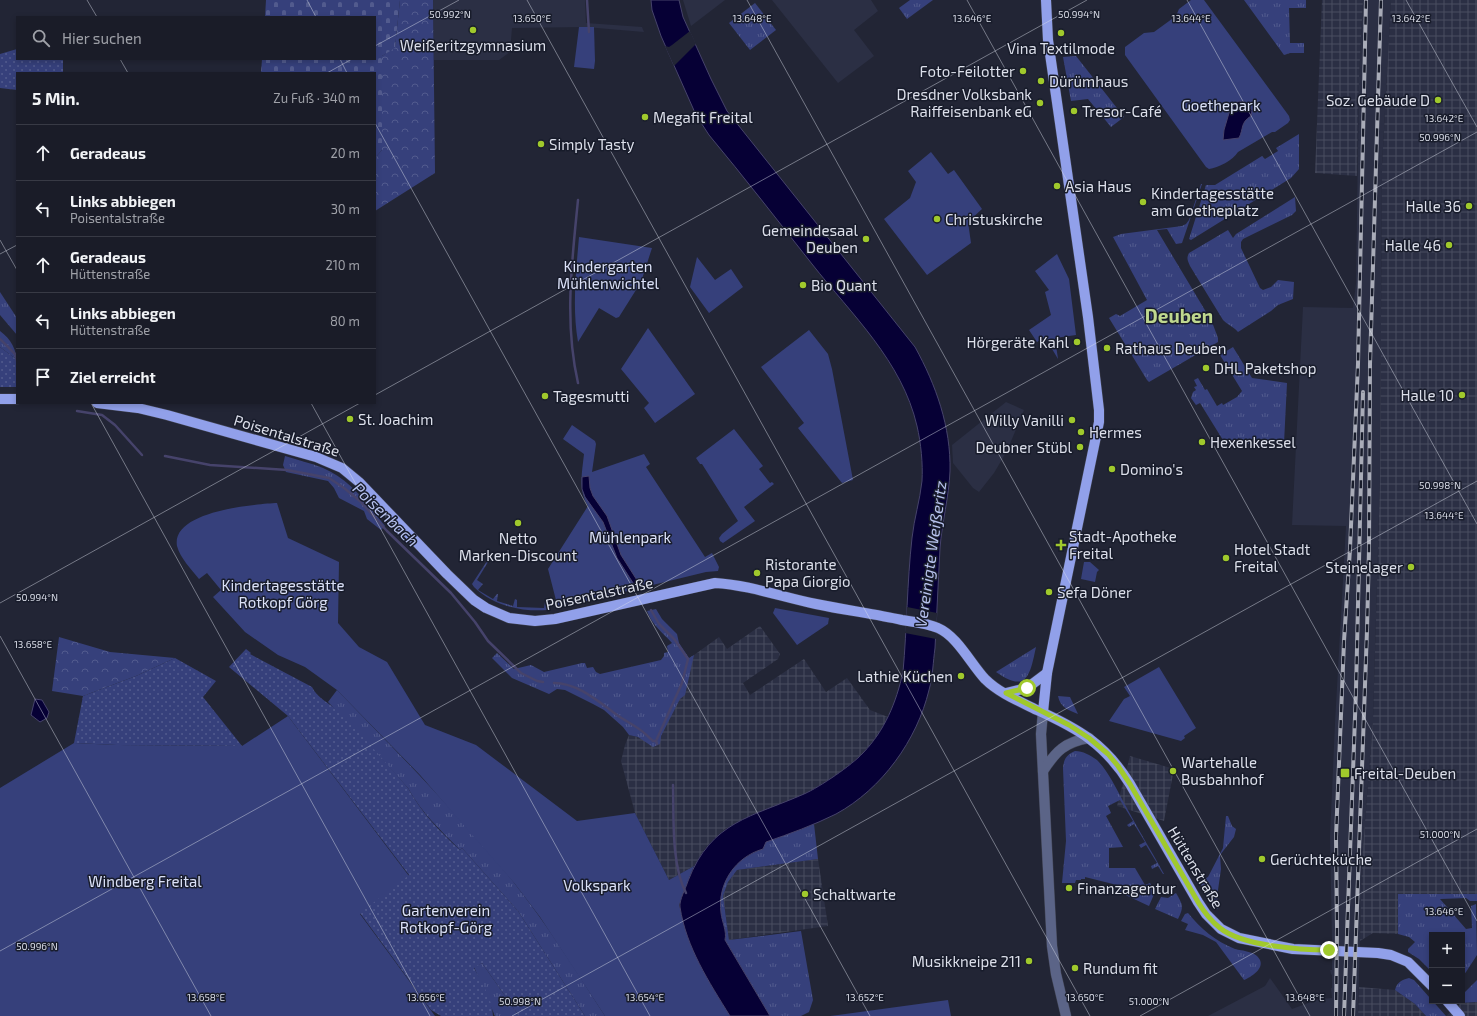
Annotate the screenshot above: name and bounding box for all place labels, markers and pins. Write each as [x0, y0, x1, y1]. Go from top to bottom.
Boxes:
marker: Weißeritzgymnasium [468, 25, 478, 35]
marker: Vina Textilmode [1056, 28, 1066, 38]
place label: Weißeritzgymnasium [400, 36, 546, 54]
place label: Vina Textilmode [1007, 39, 1115, 57]
place label: Foto-Feilotter [920, 62, 1015, 80]
marker: Foto-Feilotter [1018, 66, 1028, 76]
place label: Dürümhaus [1049, 72, 1128, 90]
marker: Dürümhaus [1036, 76, 1046, 86]
place label: Dresdner Volksbank Raiffeisenbank eG [897, 85, 1032, 120]
place label: Soz. Gebäude D [1326, 91, 1430, 109]
marker: Soz. Gebäude D [1433, 95, 1443, 105]
marker: Dresdner Volksbank Raiffeisenbank eG [1035, 98, 1045, 108]
place label: Tresor-Café [1082, 102, 1162, 120]
marker: Tresor-Café [1069, 106, 1079, 116]
place label: Megafit Freital [653, 108, 753, 126]
marker: Megafit Freital [640, 112, 650, 122]
place label: Simply Tasty [549, 135, 635, 153]
marker: Simply Tasty [536, 139, 546, 149]
place label: Asia Haus [1065, 177, 1132, 195]
marker: Asia Haus [1052, 181, 1062, 191]
place label: Kindertagesstätte am Goetheplatz [1151, 184, 1274, 219]
marker: Kindertagesstätte am Goetheplatz [1138, 197, 1148, 207]
place label: Halle 36 [1406, 197, 1461, 215]
marker: Halle 36 [1464, 201, 1474, 211]
place label: Christuskirche [945, 210, 1043, 228]
marker: Christuskirche [932, 214, 942, 224]
place label: Gemeindesaal Deuben [762, 221, 859, 256]
marker: Gemeindesaal Deuben [861, 234, 871, 244]
place label: Halle 46 [1385, 236, 1441, 254]
marker: Halle 46 [1444, 240, 1454, 250]
place label: Bio Quant [811, 276, 877, 295]
marker: Bio Quant [798, 280, 808, 290]
place label: Hörgeräte Kahl [967, 333, 1070, 351]
marker: Hörgeräte Kahl [1072, 337, 1082, 347]
place label: Rathaus Deuben [1115, 339, 1227, 357]
marker: Rathaus Deuben [1102, 343, 1112, 353]
place label: DHL Paketshop [1214, 359, 1316, 377]
marker: DHL Paketshop [1201, 363, 1211, 373]
place label: Halle 10 [1400, 386, 1454, 404]
place label: Tagesmutti [553, 387, 629, 405]
marker: Halle 10 [1457, 390, 1467, 400]
marker: Tagesmutti [540, 391, 550, 401]
place label: St. Joachim [358, 410, 433, 428]
place label: Willy Vanilli [985, 411, 1064, 429]
marker: St. Joachim [345, 414, 355, 424]
marker: Willy Vanilli [1067, 415, 1077, 425]
place label: Hermes [1089, 423, 1142, 441]
marker: Hermes [1076, 427, 1086, 437]
place label: Hexenkessel [1210, 433, 1296, 451]
marker: Hexenkessel [1197, 437, 1207, 447]
place label: Deubner Stübl [975, 438, 1073, 456]
marker: Deubner Stübl [1075, 442, 1085, 452]
place label: Domino's [1120, 460, 1183, 478]
marker: Domino's [1107, 464, 1117, 474]
marker: Netto Marken-Discount [513, 518, 523, 528]
place label: Stadt-Apotheke Freital [1069, 527, 1177, 562]
place label: Netto Marken-Discount [459, 529, 577, 564]
marker: Stadt-Apotheke Freital [1056, 540, 1066, 550]
place label: Hotel Stadt Freital [1234, 540, 1311, 575]
marker: Hotel Stadt Freital [1221, 553, 1231, 563]
place label: Ristorante Papa Giorgio [765, 555, 851, 590]
place label: Steinelager [1325, 558, 1403, 576]
marker: Steinelager [1406, 562, 1416, 572]
marker: Ristorante Papa Giorgio [752, 568, 762, 578]
place label: Sefa Döner [1057, 583, 1132, 601]
marker: Sefa Döner [1044, 587, 1054, 597]
place label: Lathie Küchen [857, 667, 953, 685]
marker: Lathie Küchen [956, 671, 966, 681]
place label: Wartehalle Busbahnhof [1181, 753, 1264, 788]
place label: Freital-Deuben [1354, 764, 1456, 782]
marker: Wartehalle Busbahnhof [1168, 766, 1178, 776]
marker: Freital-Deuben [1339, 767, 1351, 779]
place label: Gerüchteküche [1270, 850, 1372, 868]
marker: Gerüchteküche [1257, 854, 1267, 864]
place label: Finanzagentur [1077, 879, 1176, 897]
marker: Finanzagentur [1064, 883, 1074, 893]
place label: Schaltwarte [813, 885, 896, 903]
marker: Schaltwarte [800, 889, 810, 899]
place label: Musikkneipe 211 [912, 952, 1021, 970]
marker: Musikkneipe 211 [1024, 956, 1034, 966]
place label: Rundum fit [1083, 959, 1158, 977]
marker: Rundum fit [1070, 963, 1080, 973]

